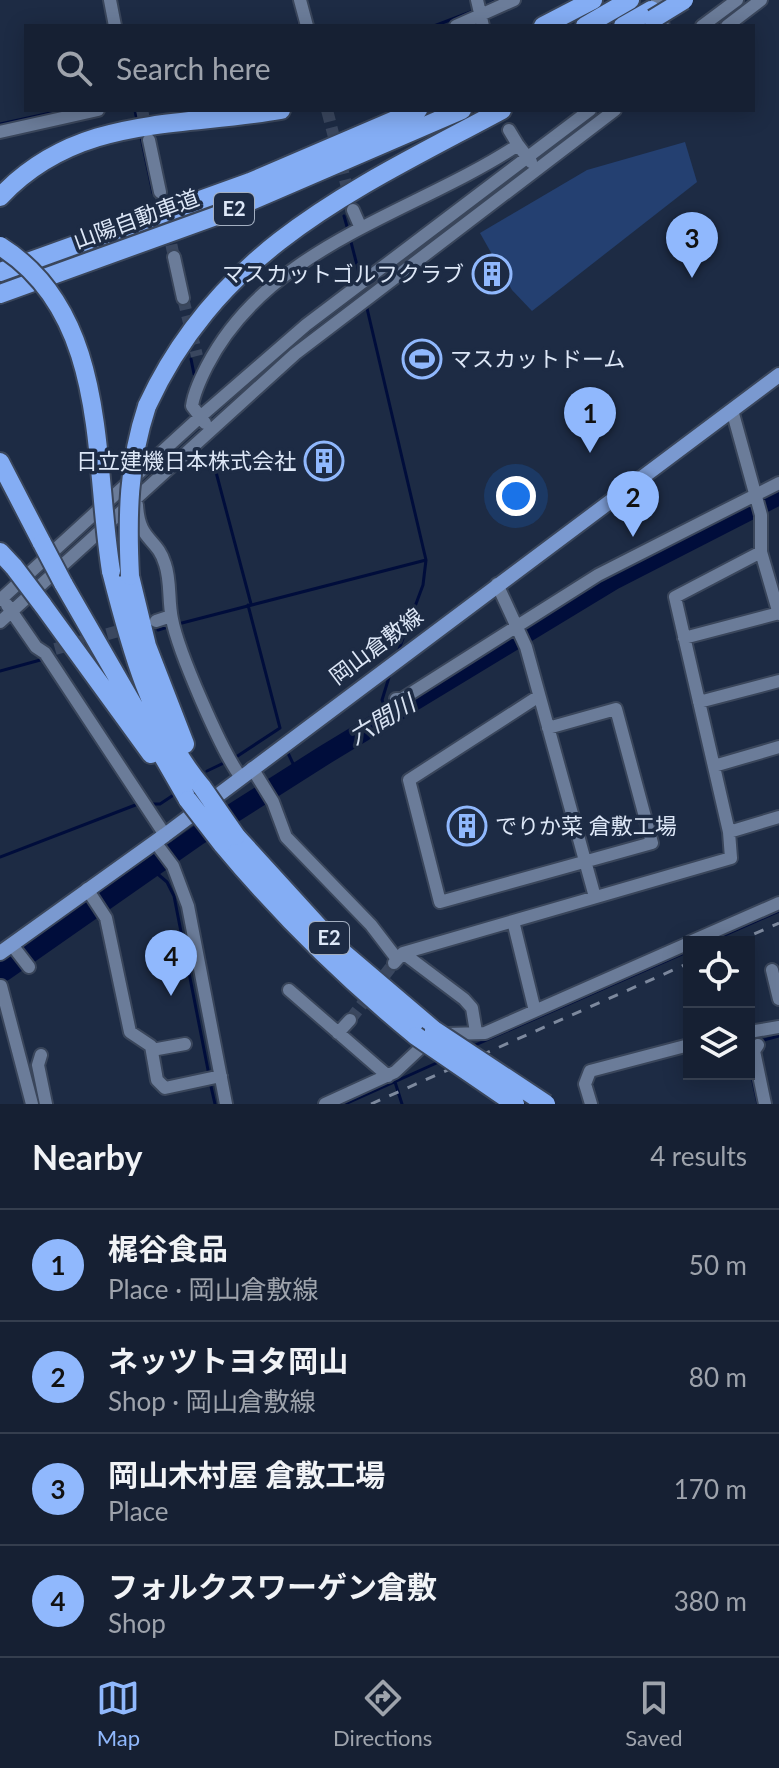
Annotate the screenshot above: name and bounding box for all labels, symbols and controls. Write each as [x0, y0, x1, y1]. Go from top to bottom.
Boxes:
search box [24, 24, 755, 112]
icon: search [52, 46, 96, 90]
text: Search here [116, 50, 271, 86]
street label: 山陽自動車道 [69, 183, 202, 254]
road number: E2 [214, 193, 254, 225]
pin: 3 [666, 212, 718, 278]
building icon: マスカットゴルフクラブ [471, 253, 513, 295]
place label: マスカットゴルフクラブ [222, 260, 464, 287]
sports icon: マスカットドーム [401, 338, 443, 380]
place label: マスカットドーム [450, 345, 625, 372]
pin: 1 [564, 387, 616, 453]
building icon: 日立建機日本株式会社 [303, 440, 345, 482]
place label: 日立建機日本株式会社 [76, 447, 296, 474]
pin: 2 [607, 471, 659, 537]
your location [496, 476, 536, 516]
street label: 岡山倉敷線 [324, 602, 428, 689]
water label: 六間川 [343, 686, 422, 750]
building icon: でりか菜 倉敷工場 [446, 805, 488, 847]
place label: でりか菜 倉敷工場 [495, 812, 677, 839]
road number: E2 [309, 922, 349, 954]
pin: 4 [145, 930, 197, 996]
map controls [683, 936, 755, 1080]
button: locate [683, 936, 755, 1008]
button: layers [683, 1008, 755, 1080]
text: Nearby [32, 1136, 143, 1177]
text: 4 results [650, 1140, 747, 1172]
text: 梶谷食品 [108, 1230, 228, 1266]
text: 1 [50, 1249, 66, 1281]
text: 50 m [689, 1249, 747, 1281]
text: Place · 岡山倉敷線 [108, 1273, 319, 1305]
text: ネッツトヨタ岡山 [108, 1342, 348, 1378]
text: 2 [50, 1361, 66, 1393]
text: 80 m [689, 1361, 747, 1393]
text: Shop · 岡山倉敷線 [108, 1385, 316, 1417]
text: 岡山木村屋 倉敷工場 [108, 1456, 385, 1492]
text: 3 [50, 1473, 66, 1505]
text: 170 m [674, 1473, 747, 1505]
text: Place [108, 1495, 169, 1527]
text: フォルクスワーゲン倉敷 [108, 1568, 437, 1604]
text: 4 [50, 1585, 66, 1617]
text: 380 m [674, 1585, 747, 1617]
text: Shop [108, 1607, 166, 1639]
tab: Map [96, 1676, 140, 1751]
tab: Directions [333, 1676, 432, 1751]
tab: Saved [625, 1676, 683, 1751]

